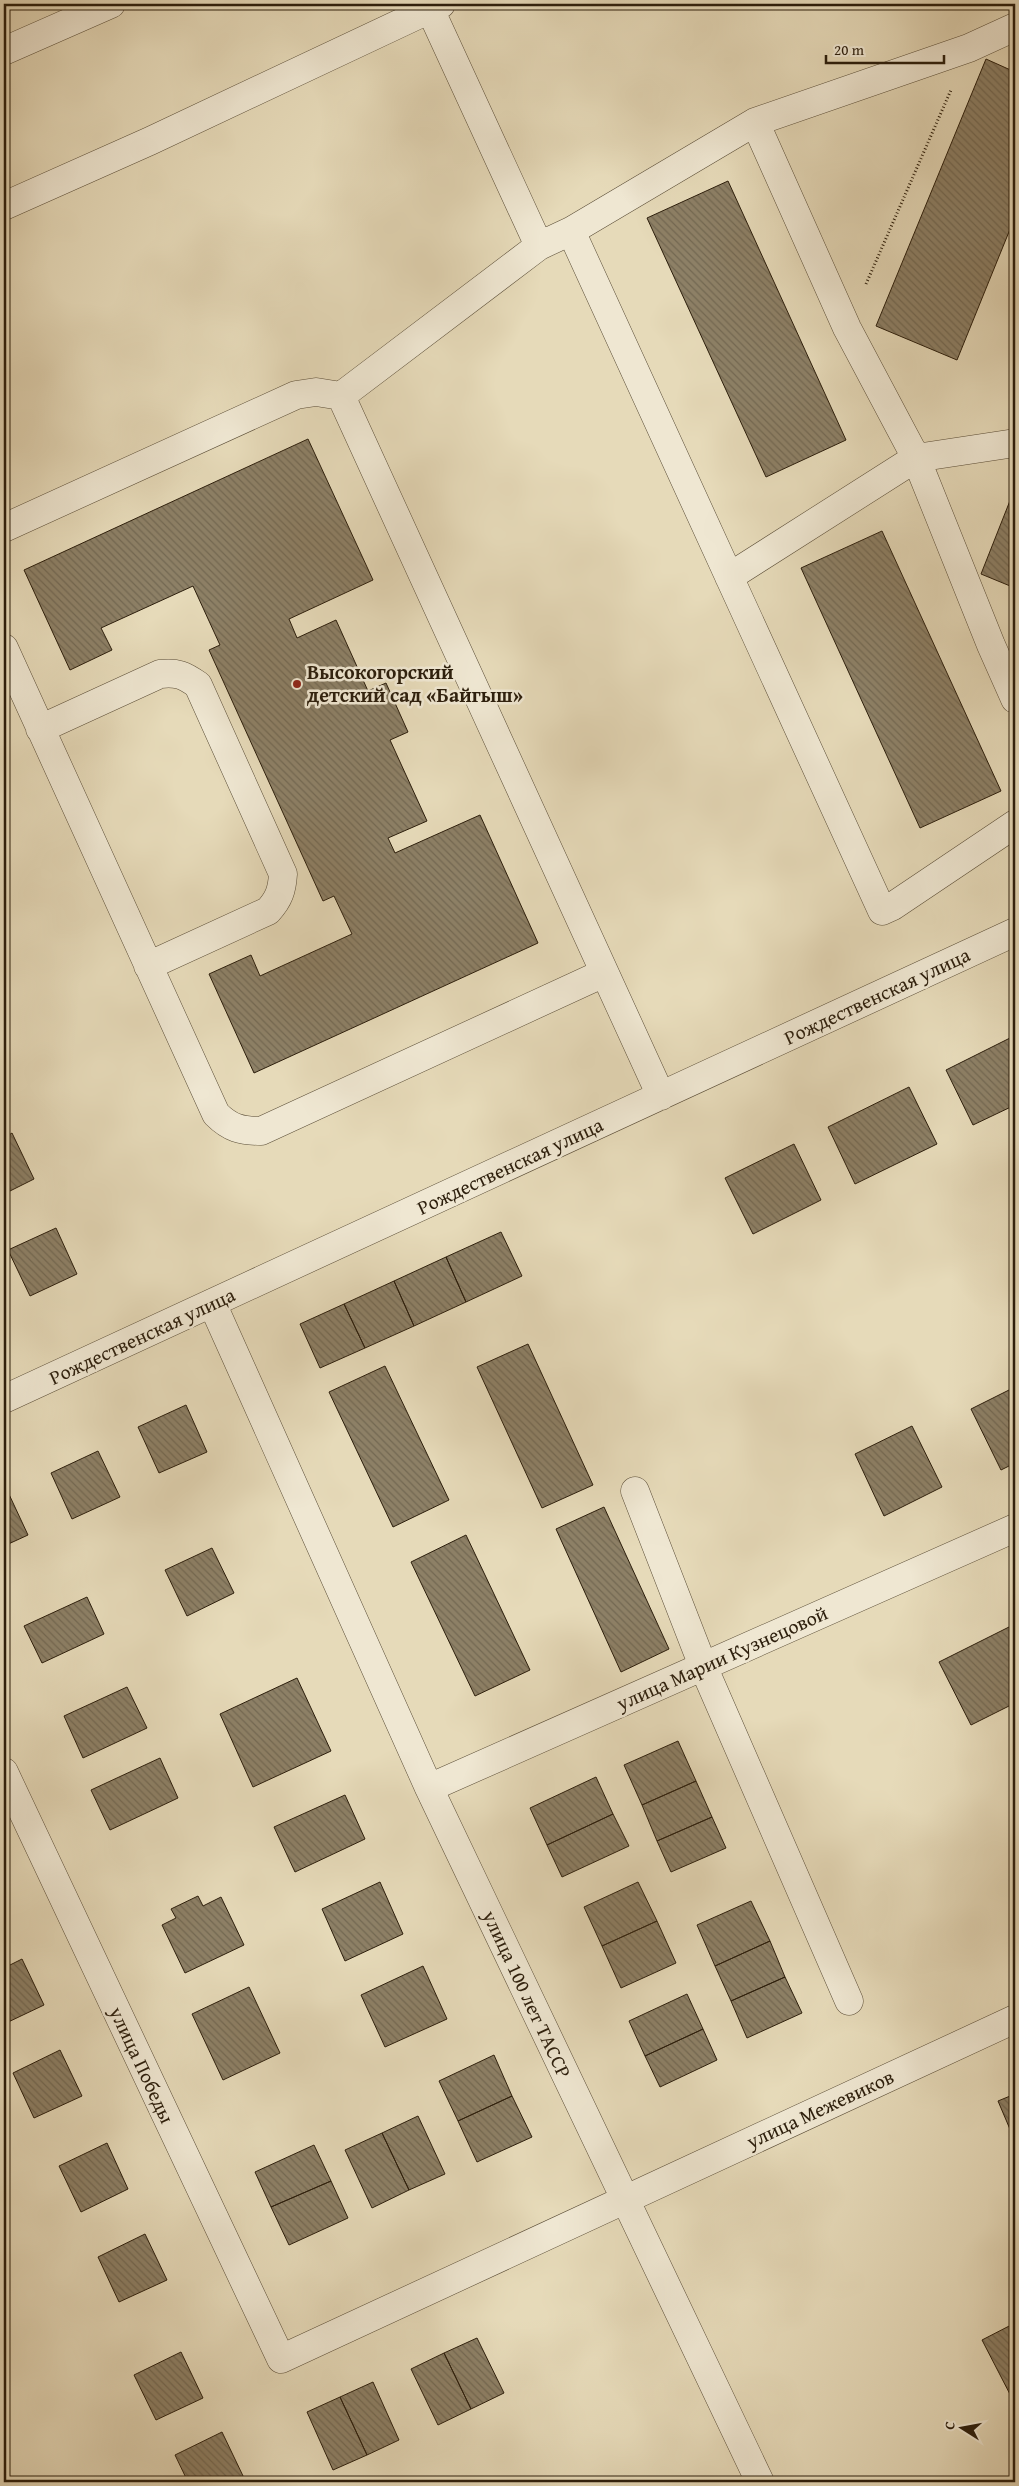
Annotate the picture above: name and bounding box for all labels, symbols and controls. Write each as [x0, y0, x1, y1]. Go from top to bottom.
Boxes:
scale bar [826, 32, 944, 64]
text: 20 m [834, 39, 865, 60]
place label: Высокогорский детский сад «Байгыш» [307, 657, 523, 709]
marker: Высокогорский детский сад «Байгыш» [291, 678, 303, 690]
street label: Рождественская улица [779, 939, 975, 1051]
street label: Рождественская улица [412, 1109, 608, 1221]
street label: Рождественская улица [44, 1279, 240, 1391]
street label: улица Марии Кузнецовой [611, 1598, 832, 1718]
street label: улица 100 лет ТАССР [475, 1904, 579, 2082]
street label: улица Победы [102, 2001, 182, 2128]
street label: улица Межевиков [740, 2062, 898, 2156]
north arrow [936, 2404, 986, 2454]
text: С [939, 2420, 960, 2431]

